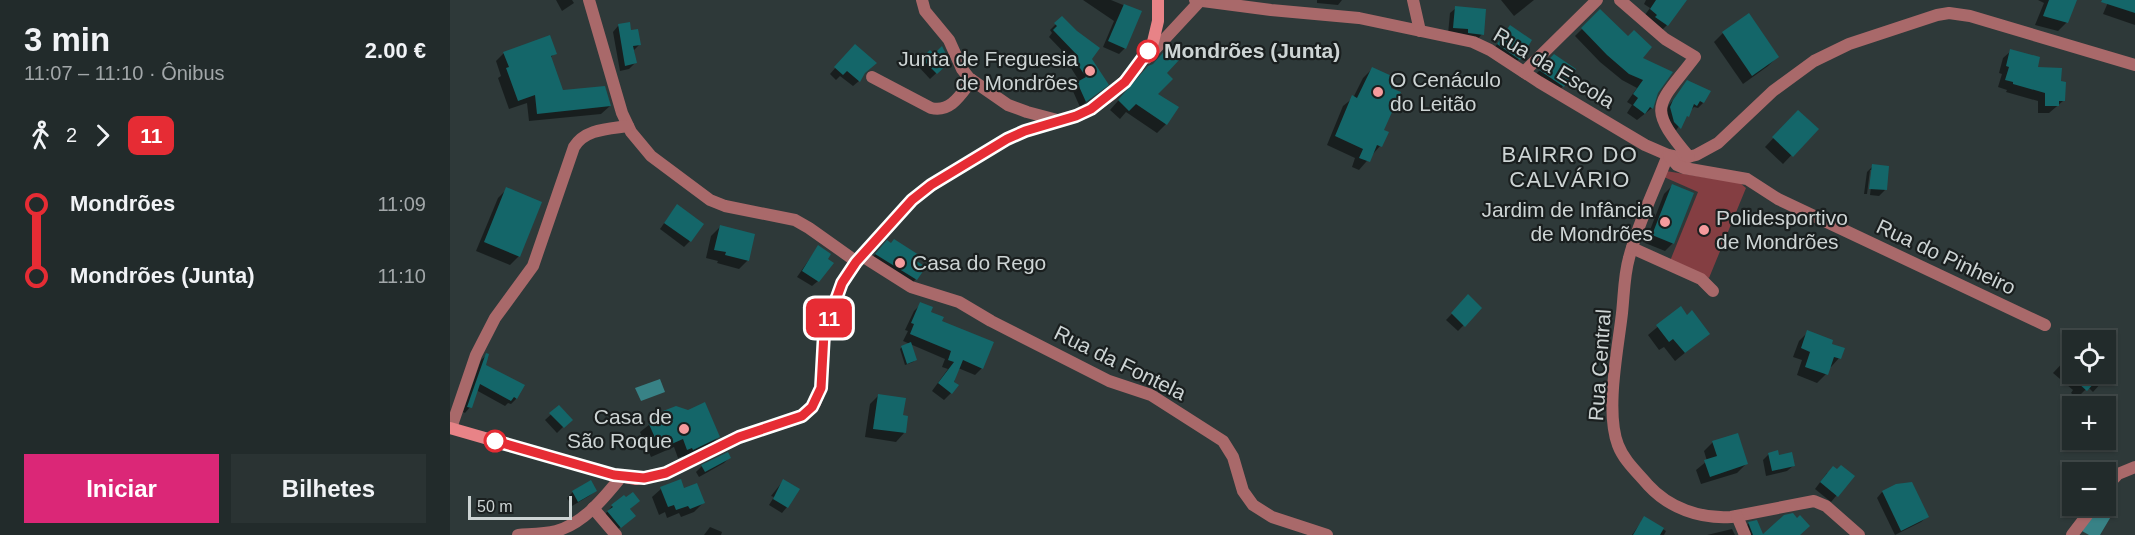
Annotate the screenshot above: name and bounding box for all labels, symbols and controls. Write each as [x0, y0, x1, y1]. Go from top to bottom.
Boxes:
text: 3 min [24, 21, 110, 58]
street label: Rua da Escola [1490, 23, 1619, 113]
text: 2.00 € [365, 38, 426, 63]
place label: Mondrões (Junta) [1164, 39, 1340, 62]
marker: Mondrões (Junta) [1137, 40, 1159, 62]
place label: Junta de Freguesia de Mondrões [898, 47, 1078, 94]
text: 11:07 – 11:10 · Ônibus [24, 62, 225, 84]
marker: Junta de Freguesia de Mondrões [1083, 64, 1097, 78]
place label: O Cenáculo do Leitão [1390, 68, 1501, 115]
marker: O Cenáculo do Leitão [1371, 85, 1385, 99]
icon: walk [24, 119, 57, 152]
icon: forward [86, 119, 119, 152]
text: 2 [66, 124, 77, 146]
text: 11 [140, 124, 162, 147]
district label: BAIRRO DO CALVÁRIO [1502, 142, 1638, 192]
text: Mondrões [70, 191, 175, 216]
text: 11:09 [377, 193, 426, 215]
place label: Jardim de Infância de Mondrões [1481, 198, 1653, 245]
place label: Polidesportivo de Mondrões [1716, 206, 1848, 253]
street label: Rua do Pinheiro [1873, 214, 2019, 299]
marker: Jardim de Infância de Mondrões [1658, 215, 1672, 229]
marker: Polidesportivo de Mondrões [1697, 223, 1711, 237]
place label: Casa do Rego [912, 251, 1046, 274]
marker: Casa do Rego [893, 256, 907, 270]
text: Mondrões (Junta) [70, 263, 255, 288]
text: 11:10 [377, 265, 426, 287]
line badge: 11 [802, 298, 856, 338]
text: 11 [818, 307, 840, 330]
street label: Rua Central [1584, 308, 1615, 422]
street label: Rua da Fontela [1051, 321, 1190, 404]
map controls [2062, 330, 2116, 516]
button: locate [2062, 330, 2116, 384]
button: + [2062, 396, 2116, 450]
place label: Casa de São Roque [567, 405, 672, 452]
marker: Casa de São Roque [677, 422, 691, 436]
unlabelled marker [484, 430, 506, 452]
button: Iniciar [24, 454, 219, 523]
button: Bilhetes [231, 454, 426, 523]
button: − [2062, 462, 2116, 516]
scale bar [468, 493, 572, 520]
text: 50 m [477, 498, 513, 515]

